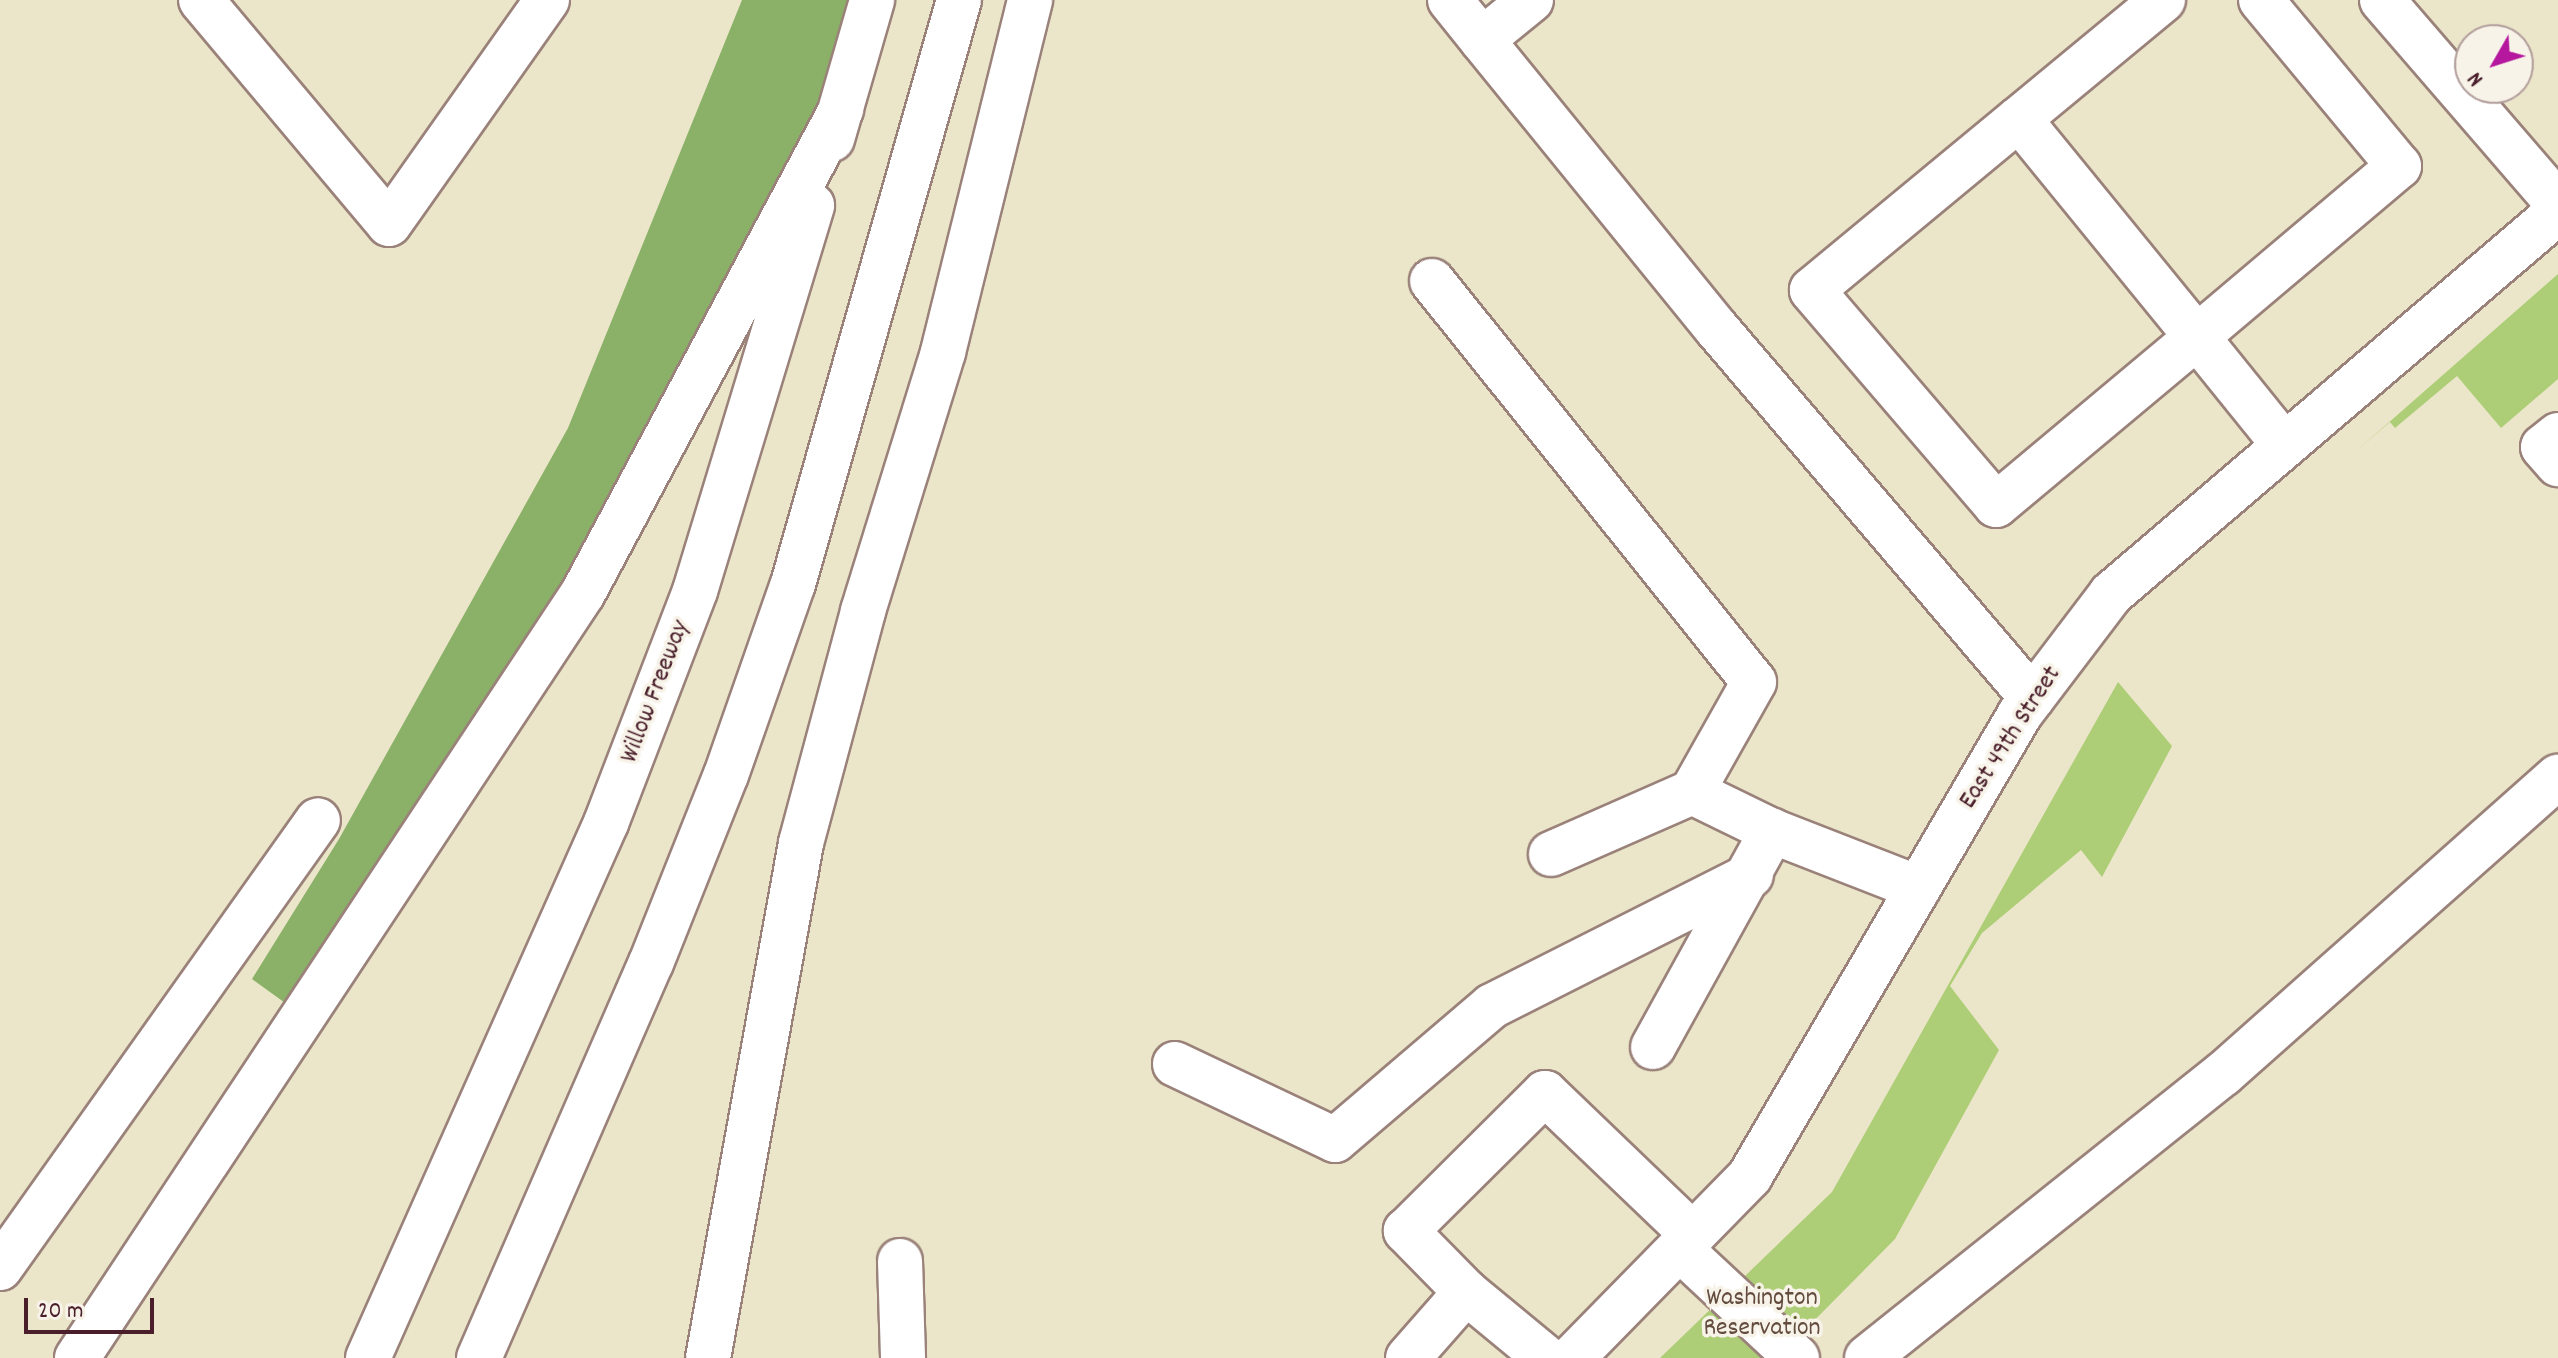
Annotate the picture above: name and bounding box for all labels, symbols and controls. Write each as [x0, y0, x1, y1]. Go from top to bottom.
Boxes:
north arrow [2454, 24, 2534, 104]
text: N [2461, 64, 2492, 92]
street label: Willow Freeway [615, 616, 697, 768]
street label: East 49th Street [1953, 661, 2069, 815]
scale bar [28, 1282, 158, 1332]
park label: Washington Reservation [1703, 1283, 1821, 1344]
text: 20 m [38, 1295, 84, 1329]

